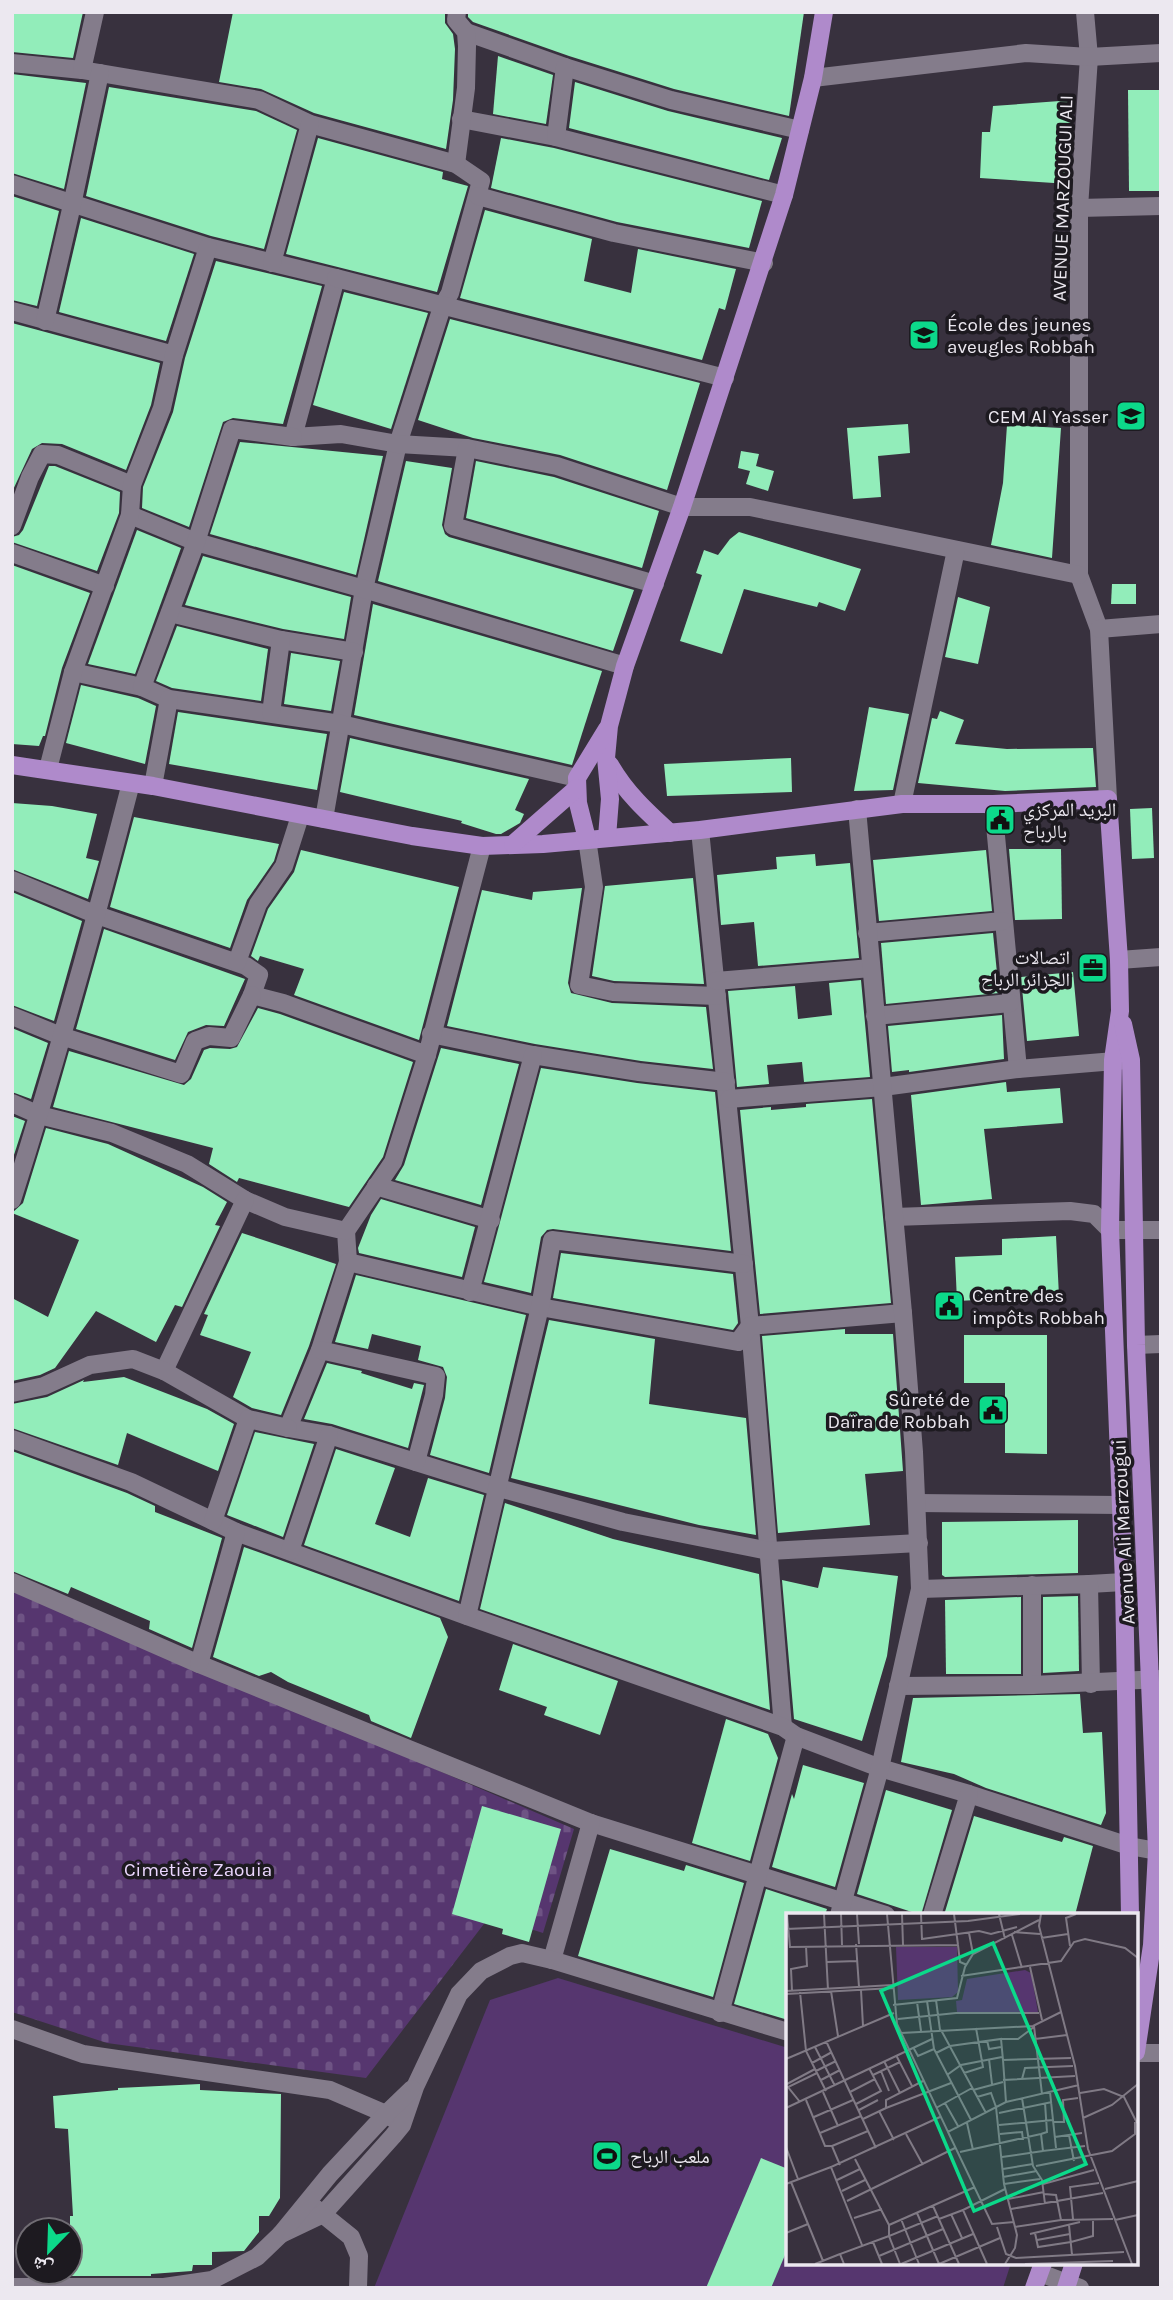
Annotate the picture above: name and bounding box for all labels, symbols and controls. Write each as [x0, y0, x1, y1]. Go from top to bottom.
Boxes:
street label: AVENUE MARZOUGUI ALI [1048, 94, 1078, 302]
place label: École des jeunes aveugles Robbah [947, 313, 1095, 358]
school or university icon: École des jeunes aveugles Robbah [907, 318, 941, 352]
school or university icon: CEM Al Yasser [1114, 399, 1148, 433]
place label: CEM Al Yasser [988, 406, 1108, 428]
place label: البريد المركزي بالرباح [1023, 799, 1116, 843]
public building icon: البريد المركزي بالرباح [983, 803, 1017, 837]
place label: اتصالات الجزائر الرباح [981, 947, 1070, 991]
office icon: اتصالات الجزائر الرباح [1076, 951, 1110, 985]
place label: Centre des impôts Robbah [972, 1285, 1105, 1329]
public building icon: Centre des impôts Robbah [932, 1289, 966, 1323]
place label: Sûreté de Daïra de Robbah [828, 1389, 970, 1433]
public building icon: Sûreté de Daïra de Robbah [976, 1393, 1010, 1427]
street label: Avenue Ali Marzougui [1108, 1439, 1140, 1625]
park label: Cimetière Zaouia [124, 1859, 272, 1881]
inset map [786, 1913, 1138, 2265]
sports icon: ملعب الرباح [590, 2139, 624, 2173]
place label: ملعب الرباح [630, 2146, 710, 2168]
north arrow [14, 2216, 84, 2286]
text: ش [29, 2252, 56, 2280]

